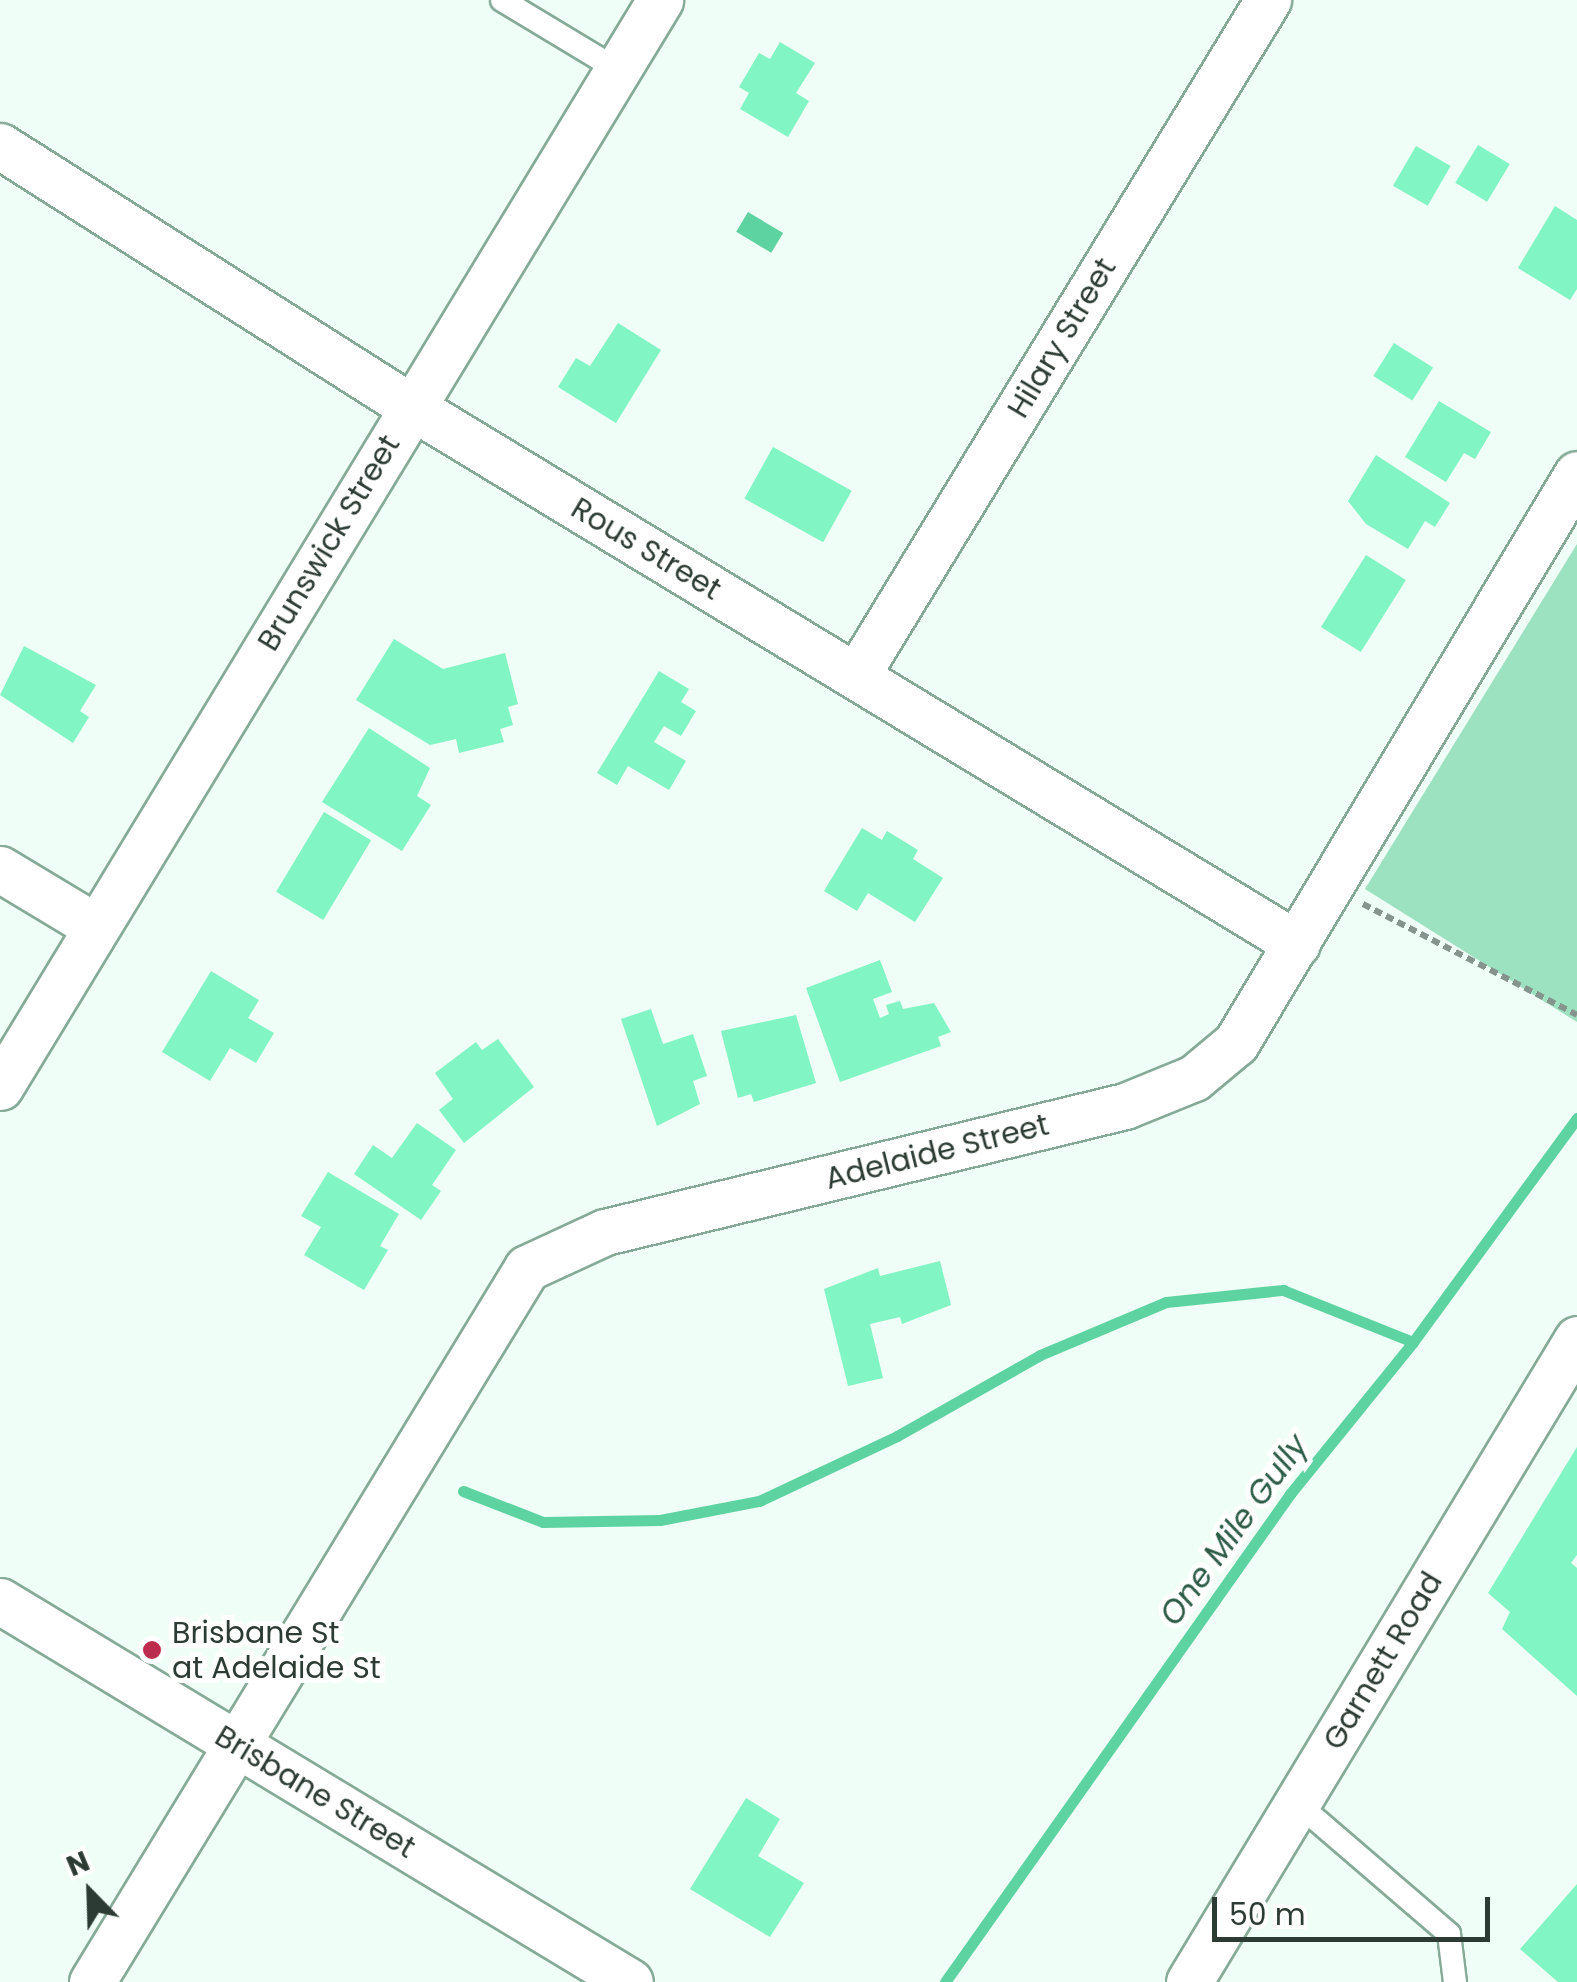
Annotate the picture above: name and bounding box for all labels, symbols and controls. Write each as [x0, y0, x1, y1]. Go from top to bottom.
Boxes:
street label: Hilary Street [1000, 252, 1124, 424]
street label: Brunswick Street [250, 429, 408, 657]
street label: Rous Street [565, 490, 727, 608]
street label: Adelaide Street [822, 1107, 1052, 1197]
water label: One Mile Gully [1152, 1427, 1316, 1633]
street label: Garnett Road [1316, 1566, 1450, 1756]
place label: Brisbane St at Adelaide St [172, 1615, 381, 1686]
marker: Brisbane St at Adelaide St [141, 1639, 163, 1661]
street label: Brisbane Street [209, 1718, 421, 1866]
north arrow [40, 1842, 140, 1942]
text: N [61, 1842, 95, 1886]
scale bar [1217, 1877, 1494, 1939]
text: 50 m [1229, 1893, 1306, 1936]

